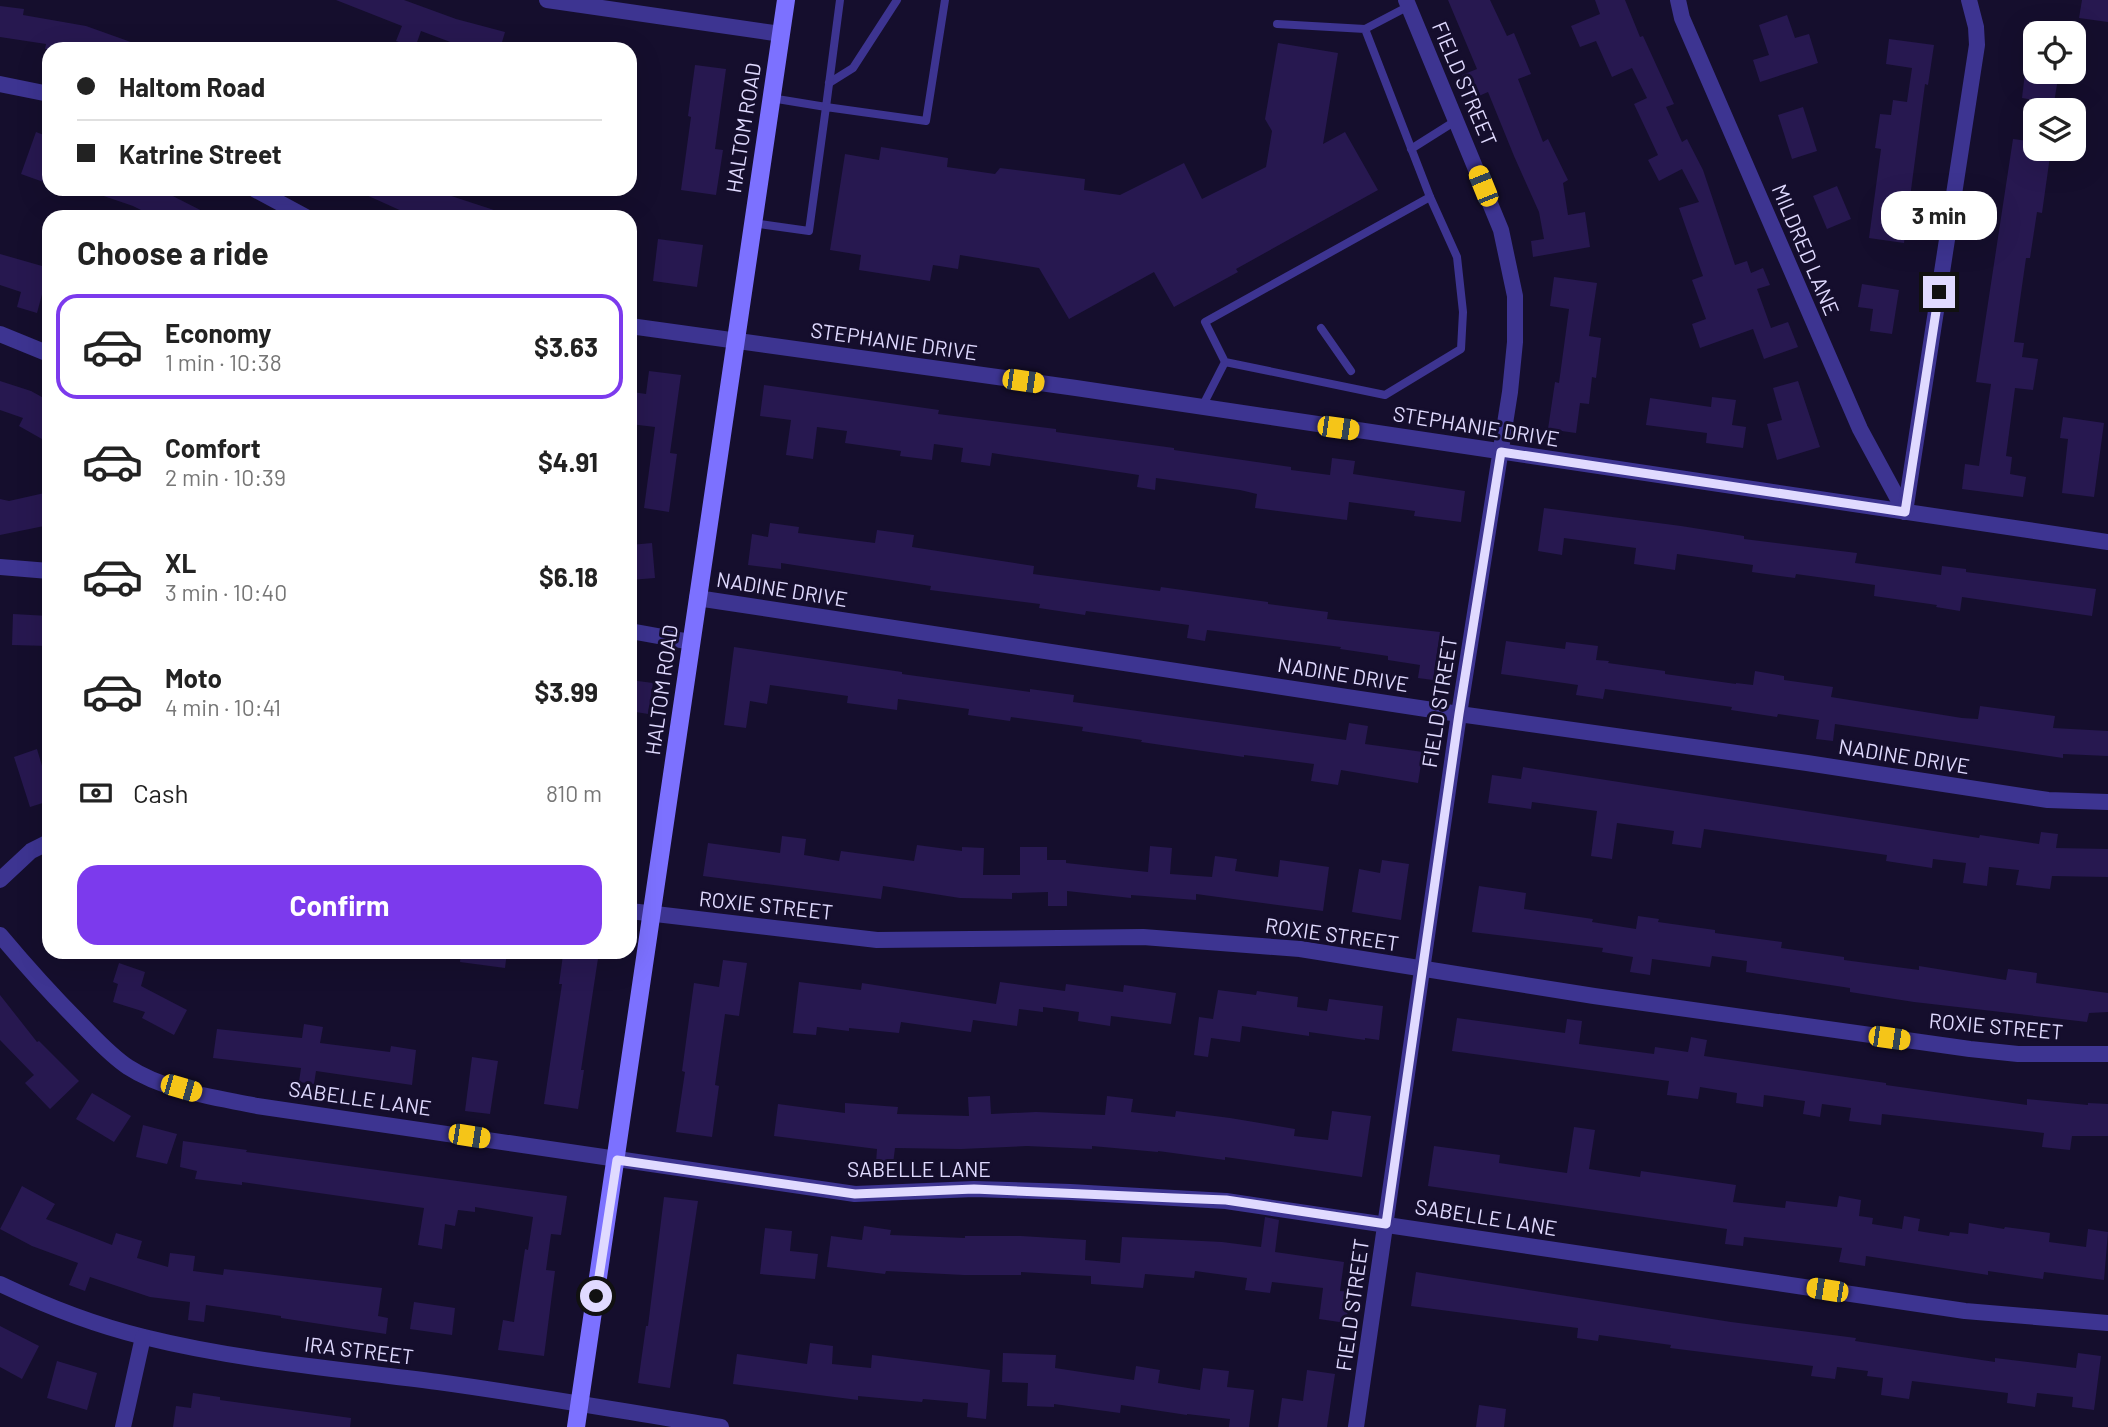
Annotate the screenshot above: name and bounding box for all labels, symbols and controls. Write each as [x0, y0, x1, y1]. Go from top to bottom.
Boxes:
street label: FIELD STREET [1428, 17, 1503, 150]
map controls [2023, 21, 2086, 161]
button: locate [2023, 21, 2086, 84]
street label: HALTOM ROAD [720, 61, 765, 195]
text: Haltom Road [119, 71, 265, 102]
button: layers [2023, 98, 2086, 161]
text: Katrine Street [119, 138, 282, 169]
car [1466, 163, 1501, 209]
street label: MILDRED LANE [1767, 180, 1845, 319]
callout: 3 min [1881, 190, 1997, 240]
text: 3 min [1912, 201, 1966, 229]
text: Choose a ride [77, 233, 269, 271]
route end [1923, 276, 1955, 308]
icon: car [81, 315, 144, 378]
street label: STEPHANIE DRIVE [809, 316, 979, 365]
text: Economy [165, 317, 271, 348]
text: $3.63 [534, 331, 598, 362]
text: 1 min · 10:38 [165, 348, 282, 376]
car [1001, 368, 1046, 394]
street label: STEPHANIE DRIVE [1391, 400, 1561, 451]
car [1316, 415, 1361, 441]
icon: car [81, 430, 144, 493]
text: Comfort [165, 432, 261, 463]
text: $4.91 [538, 446, 598, 477]
text: 2 min · 10:39 [165, 463, 286, 491]
icon: car [81, 545, 144, 608]
text: XL [165, 547, 196, 578]
text: $6.18 [539, 561, 598, 592]
street label: NADINE DRIVE [715, 566, 849, 611]
text: 3 min · 10:40 [165, 578, 287, 606]
street label: HALTOM ROAD [639, 623, 682, 757]
street label: FIELD STREET [1416, 634, 1461, 769]
street label: NADINE DRIVE [1276, 651, 1410, 696]
icon: car [81, 660, 144, 723]
text: Moto [165, 662, 222, 693]
text: $3.99 [534, 676, 598, 707]
text: 4 min · 10:41 [165, 693, 281, 721]
street label: NADINE DRIVE [1837, 733, 1971, 778]
icon: cash [77, 774, 115, 812]
text: Cash [133, 777, 188, 808]
text: 810 m [546, 779, 602, 807]
button: Confirm [77, 865, 602, 945]
street label: ROXIE STREET [698, 885, 834, 924]
street label: ROXIE STREET [1264, 912, 1401, 955]
street label: ROXIE STREET [1928, 1007, 2064, 1044]
car [1867, 1025, 1912, 1051]
car [158, 1072, 205, 1104]
street label: SABELLE LANE [287, 1075, 433, 1120]
car [447, 1122, 492, 1150]
street label: SABELLE LANE [847, 1156, 991, 1181]
street label: SABELLE LANE [1413, 1193, 1559, 1240]
street label: FIELD STREET [1330, 1237, 1373, 1372]
car [1805, 1276, 1850, 1304]
route start [580, 1280, 612, 1312]
street label: IRA STREET [303, 1330, 415, 1369]

